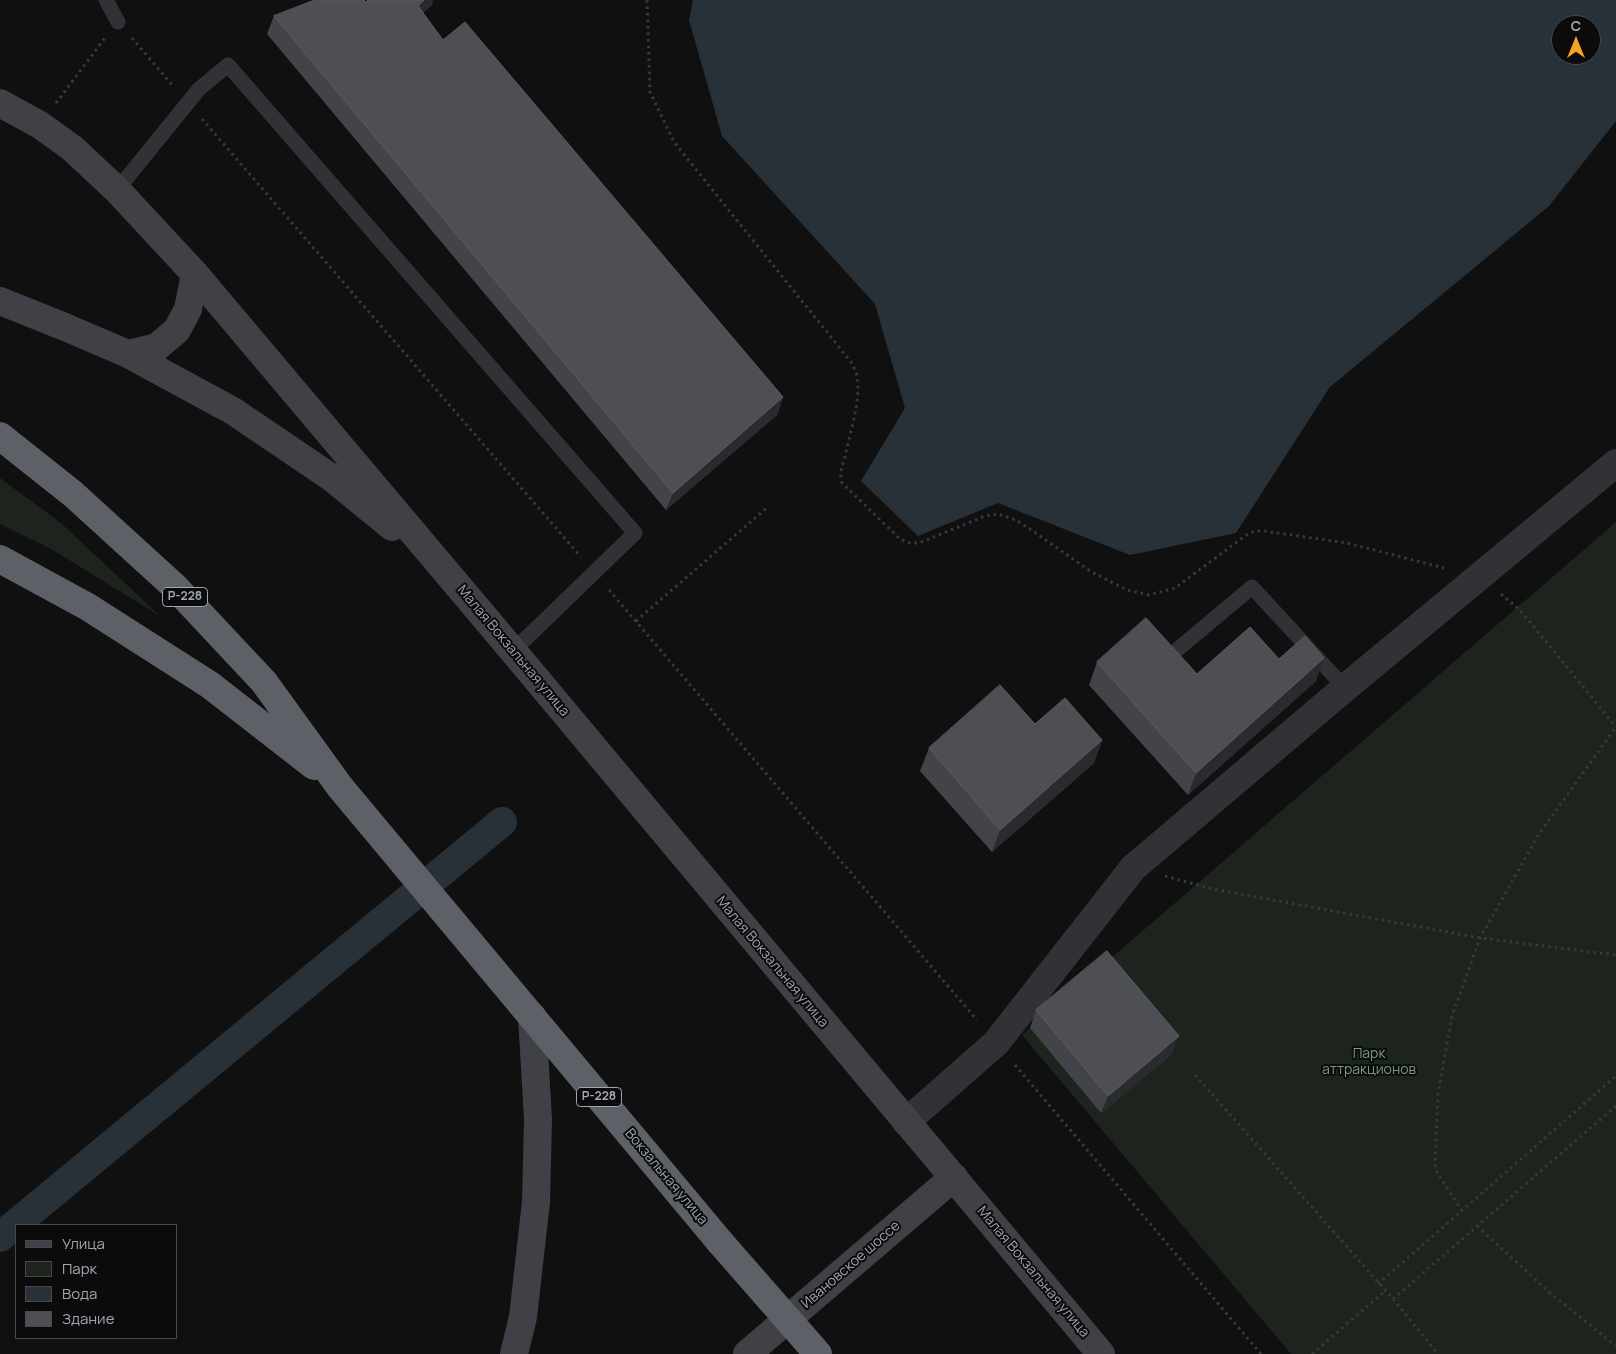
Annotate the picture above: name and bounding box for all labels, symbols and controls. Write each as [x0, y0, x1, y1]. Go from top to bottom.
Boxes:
north arrow [1551, 15, 1601, 65]
text: С [1571, 16, 1581, 35]
street label: Малая Вокзальная улица [453, 582, 573, 720]
road number: Р-228 [162, 588, 208, 606]
street label: Малая Вокзальная улица [712, 893, 832, 1031]
park label: Парк аттракционов [1322, 1046, 1416, 1078]
road number: Р-228 [576, 1088, 622, 1106]
street label: Вокзальная улица [621, 1126, 711, 1228]
street label: Малая Вокзальная улица [973, 1203, 1093, 1341]
street label: Ивановское шоссе [798, 1218, 904, 1312]
legend [15, 1224, 178, 1339]
text: Улица [62, 1233, 105, 1254]
text: Парк [62, 1258, 97, 1279]
text: Вода [62, 1283, 97, 1304]
text: Здание [62, 1308, 114, 1329]

